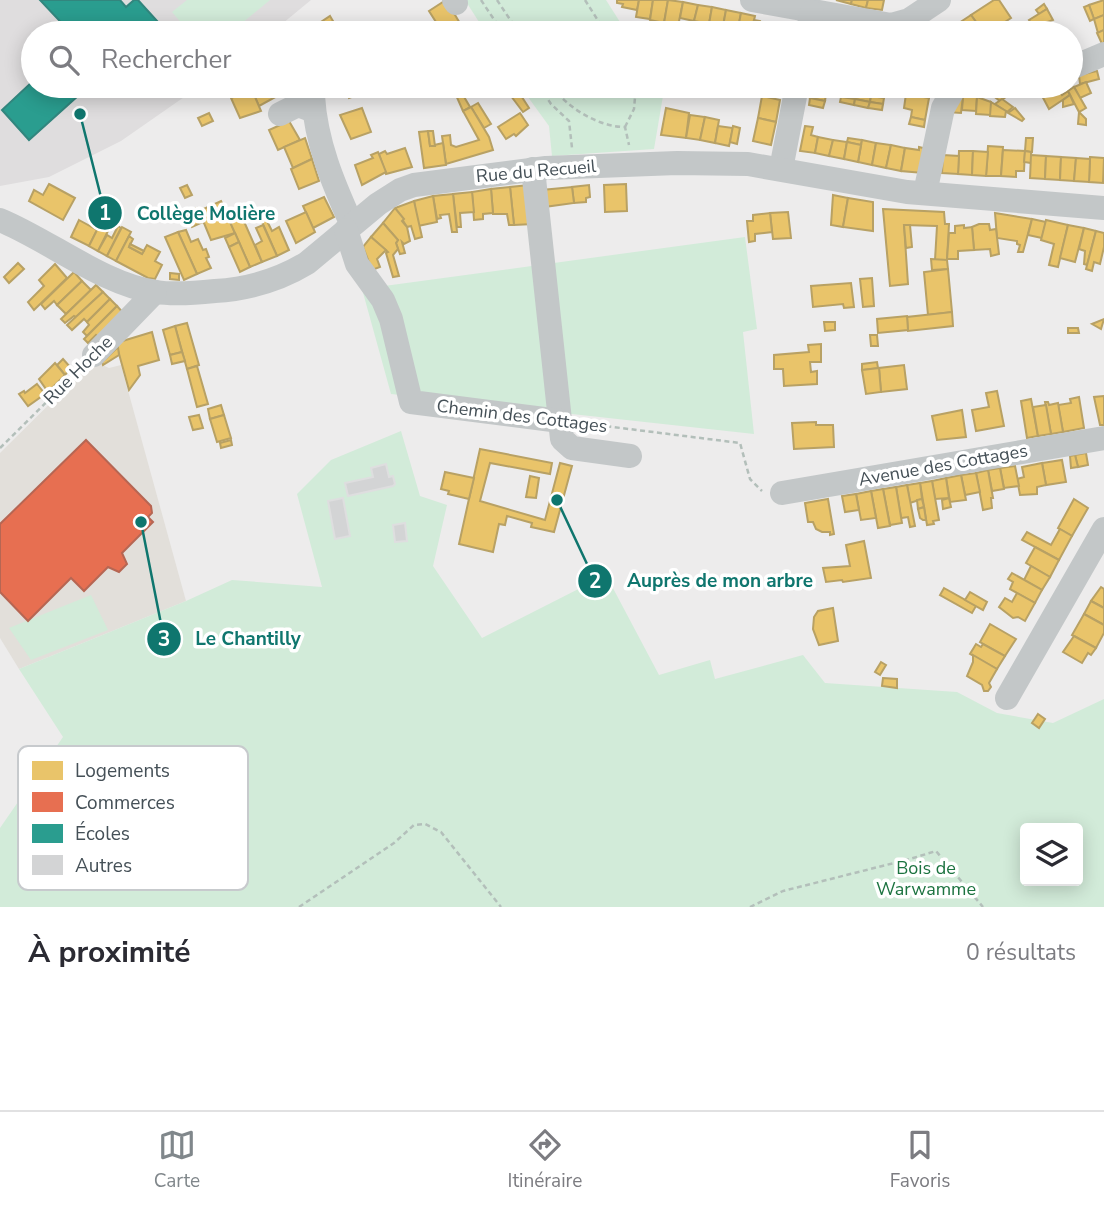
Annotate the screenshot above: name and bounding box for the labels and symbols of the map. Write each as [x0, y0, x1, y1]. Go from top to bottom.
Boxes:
street label: Rue du Recueil [475, 154, 598, 188]
callout: Collège Molière [87, 193, 289, 233]
text: 1 [99, 199, 111, 227]
text: Collège Molière [137, 201, 275, 227]
street label: Rue Hoche [38, 330, 118, 410]
street label: Chemin des Cottages [435, 394, 609, 438]
street label: Avenue des Cottages [857, 438, 1029, 492]
callout: Auprès de mon arbre [578, 561, 827, 601]
text: 2 [589, 567, 601, 595]
text: Auprès de mon arbre [627, 568, 813, 594]
callout: Le Chantilly [146, 619, 315, 659]
text: 3 [158, 625, 170, 653]
text: Le Chantilly [195, 626, 302, 652]
legend [18, 746, 248, 890]
text: Logements [75, 758, 170, 784]
text: Commerces [75, 790, 175, 816]
text: Écoles [75, 821, 130, 847]
text: Autres [75, 853, 132, 879]
park label: Bois de Warwamme [876, 856, 976, 901]

